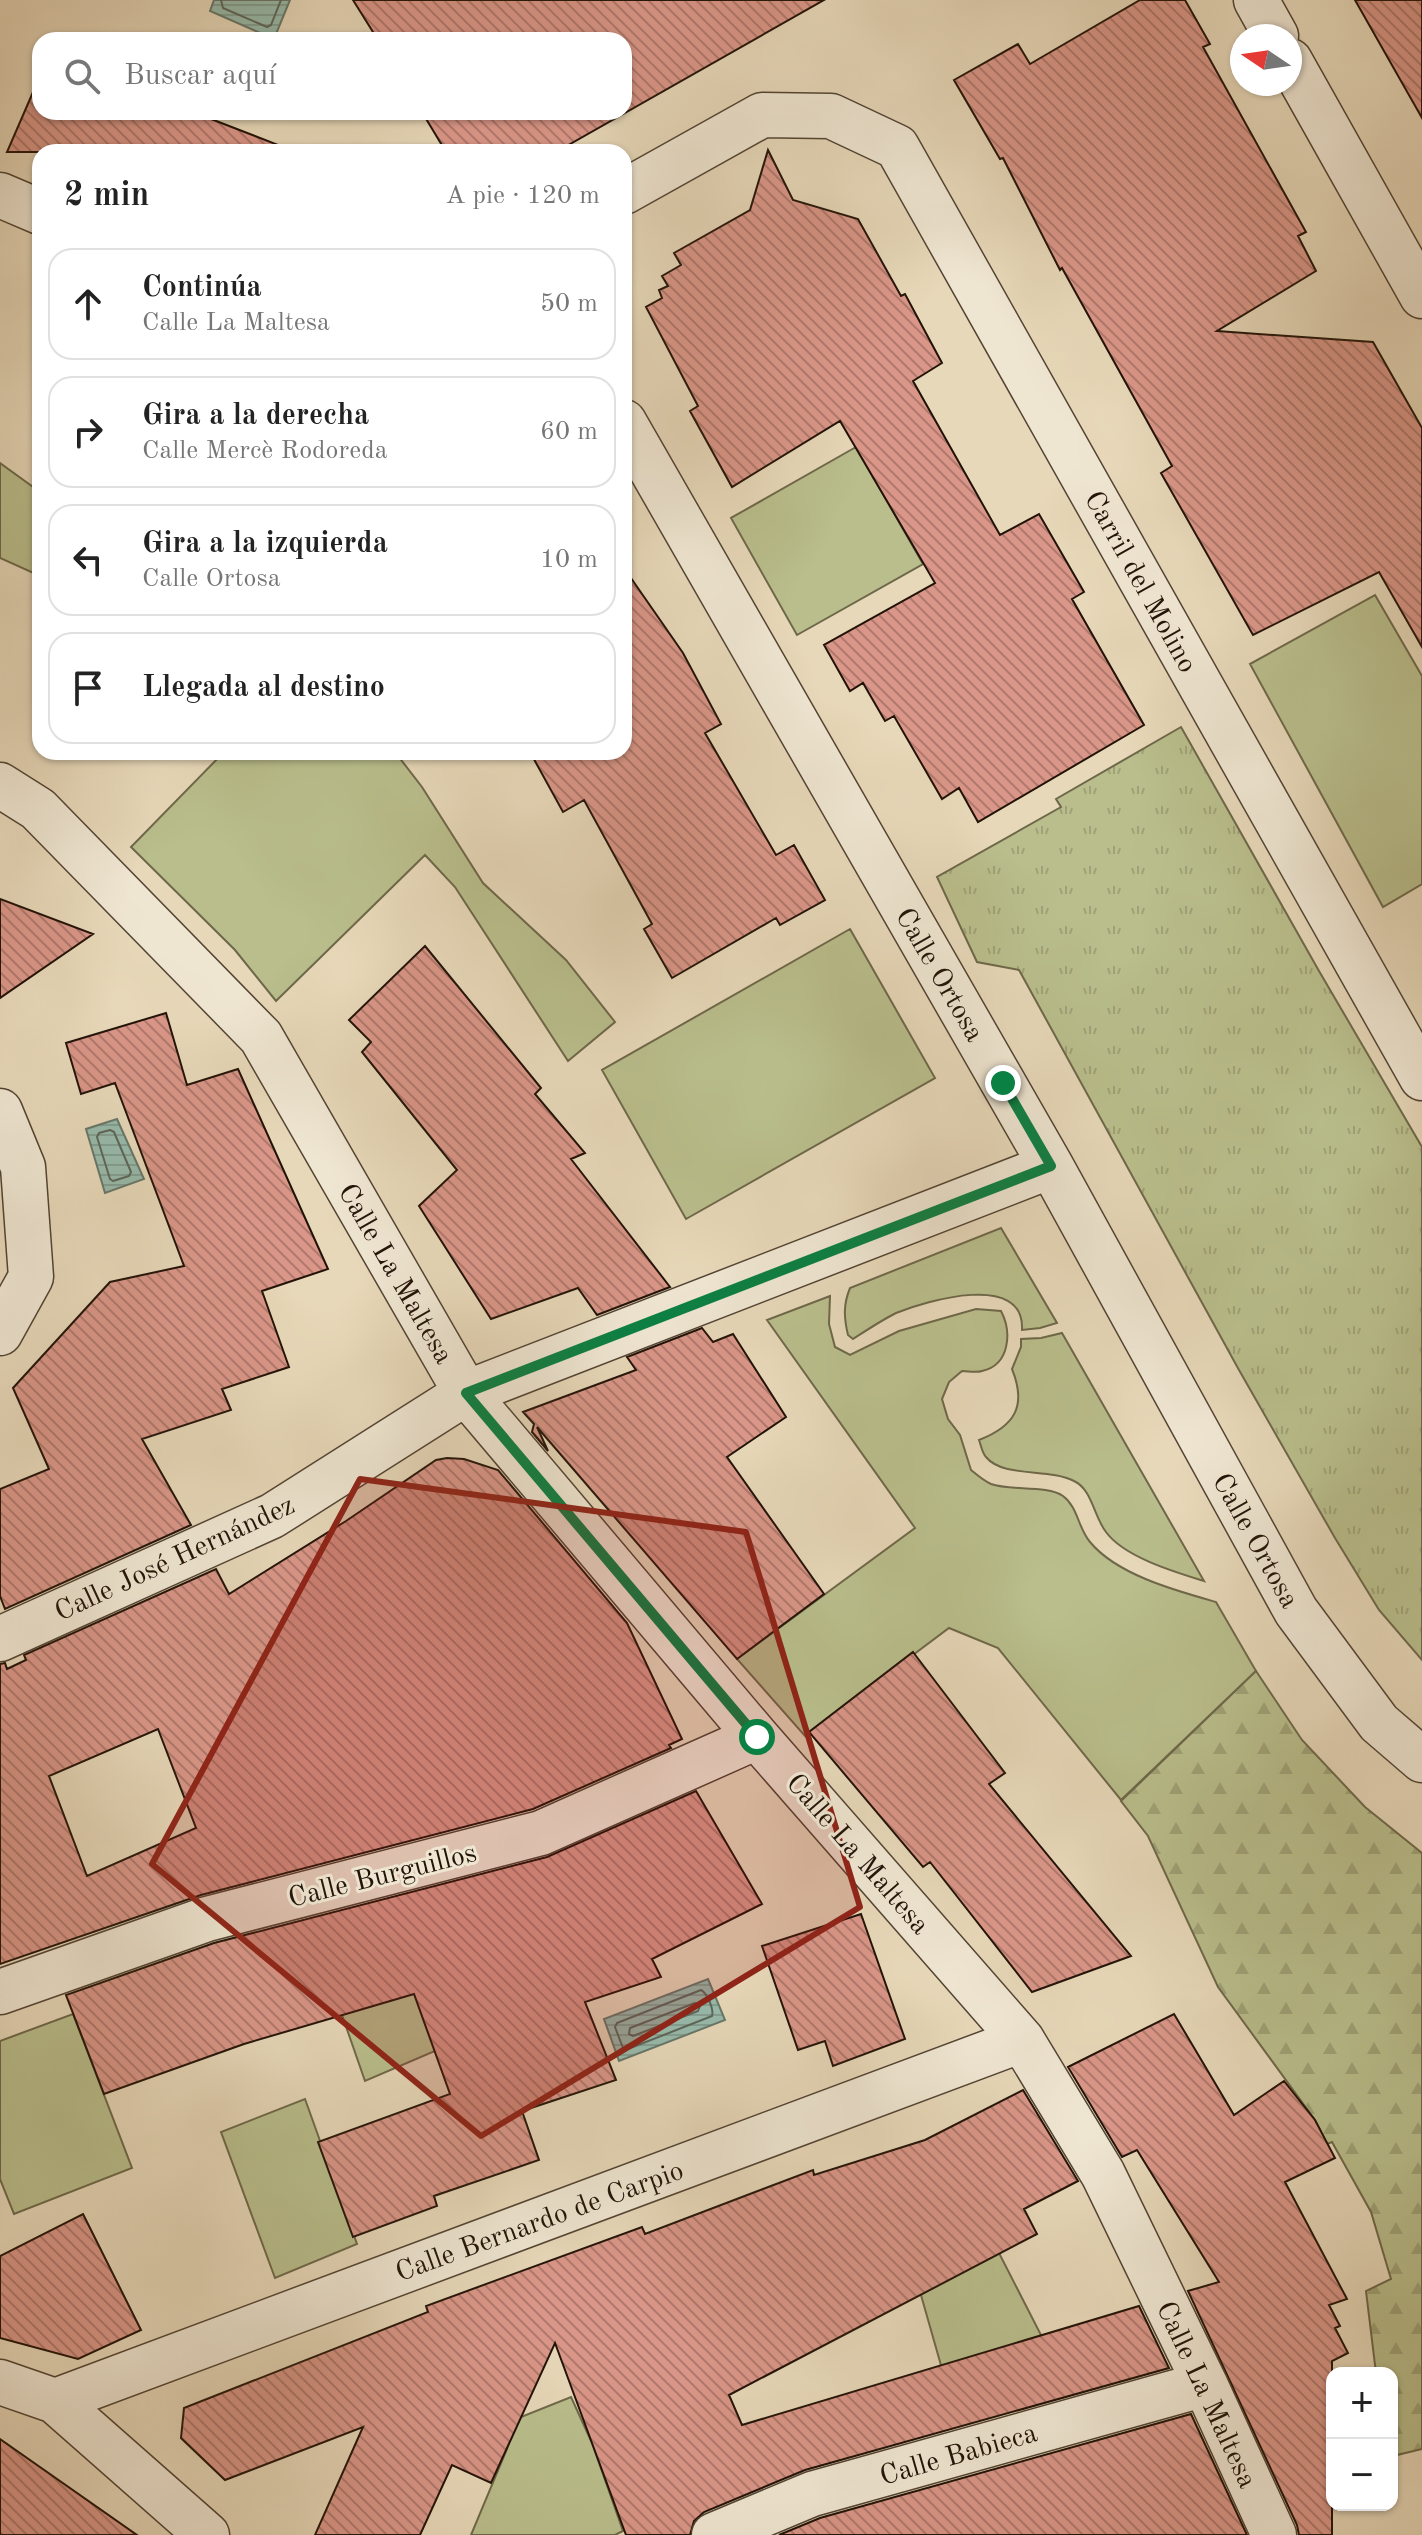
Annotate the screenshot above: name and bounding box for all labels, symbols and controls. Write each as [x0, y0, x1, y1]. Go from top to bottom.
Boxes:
north arrow [1230, 24, 1302, 96]
search box [32, 32, 632, 120]
icon: search [60, 54, 104, 98]
text: Buscar aquí [124, 61, 276, 91]
text: 2 min [64, 179, 149, 213]
text: A pie · 120 m [445, 183, 600, 209]
text: Continúa [142, 273, 262, 303]
icon: ahead [66, 282, 110, 326]
text: 50 m [540, 291, 598, 317]
text: Calle La Maltesa [142, 310, 330, 336]
text: Gira a la derecha [142, 401, 369, 431]
icon: right [66, 410, 110, 454]
text: 60 m [540, 419, 598, 445]
text: Calle Mercè Rodoreda [142, 438, 388, 464]
street label: Carril del Molino [1078, 487, 1201, 678]
text: Gira a la izquierda [142, 529, 388, 559]
icon: left [66, 538, 110, 582]
text: 10 m [540, 547, 598, 573]
text: Calle Ortosa [142, 566, 281, 592]
icon: arrive [66, 666, 110, 710]
text: Llegada al destino [142, 673, 385, 703]
street label: Calle Ortosa [889, 904, 988, 1047]
route end [985, 1065, 1021, 1101]
street label: Calle La Maltesa [332, 1180, 457, 1369]
street label: Calle Ortosa [1206, 1469, 1303, 1614]
street label: Calle José Hernández [51, 1492, 299, 1627]
route start [739, 1719, 775, 1755]
street label: Calle La Maltesa [780, 1769, 934, 1941]
street label: Calle Burguillos [286, 1840, 480, 1914]
street label: Calle Bernardo de Carpio [392, 2158, 688, 2288]
street label: Calle La Maltesa [1150, 2298, 1261, 2493]
map controls [1326, 2367, 1398, 2511]
button: + [1326, 2367, 1398, 2439]
street label: Calle Babieca [877, 2420, 1041, 2492]
button: − [1326, 2439, 1398, 2511]

